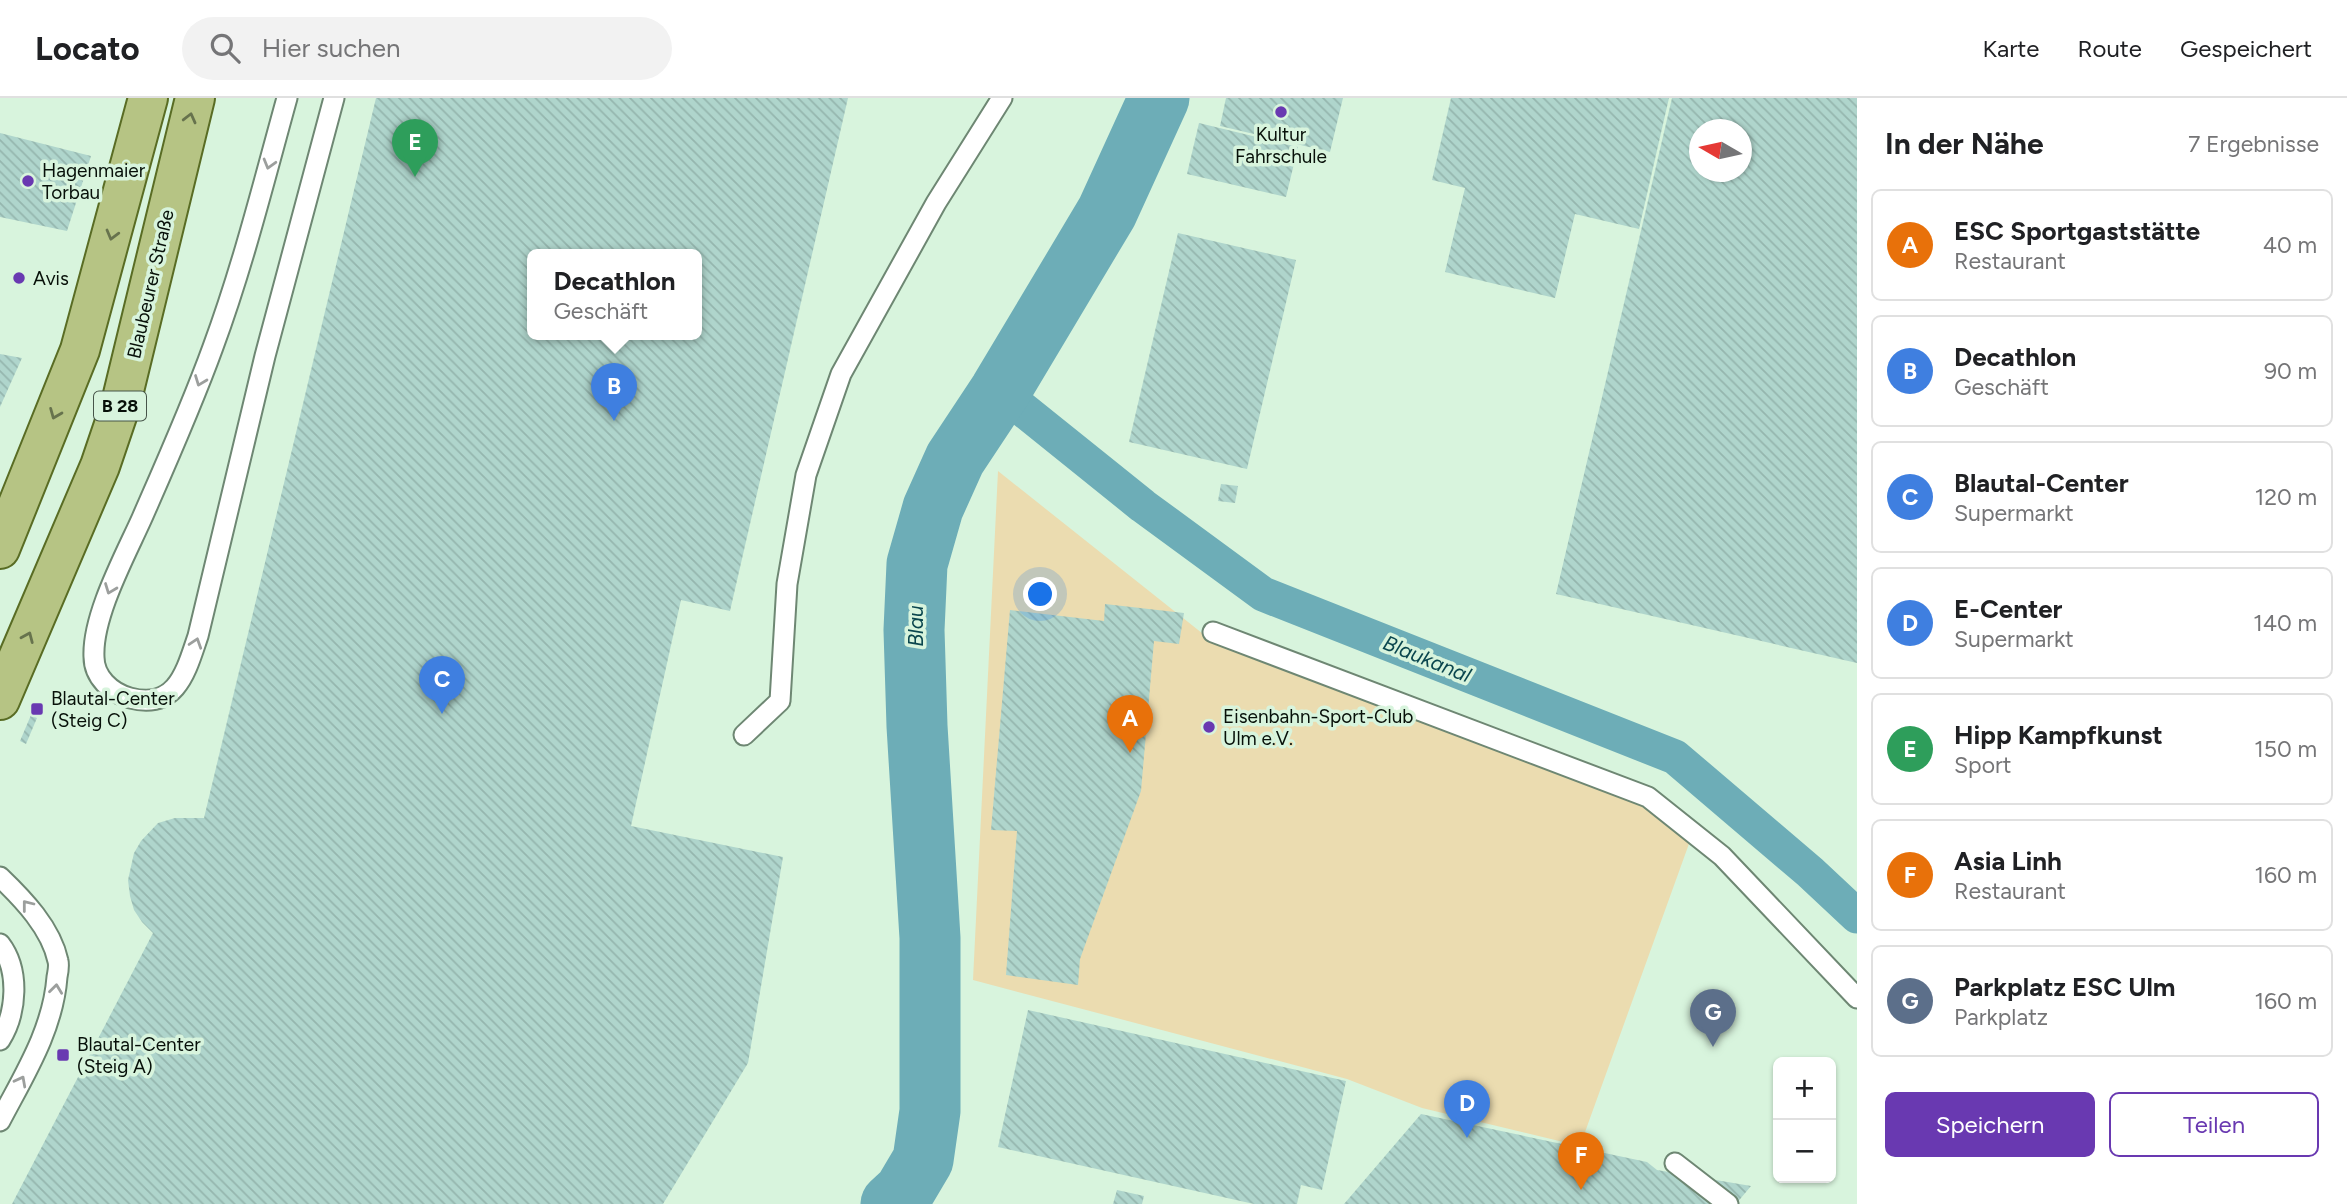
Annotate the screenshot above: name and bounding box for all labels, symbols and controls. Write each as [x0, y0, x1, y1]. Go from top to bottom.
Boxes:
search box [182, 17, 672, 80]
text: Locato [35, 29, 140, 68]
icon: search [206, 29, 244, 67]
text: Hier suchen [262, 32, 401, 64]
text: Karte [1983, 34, 2039, 63]
text: Route [2077, 34, 2142, 63]
text: Gespeichert [2180, 34, 2312, 63]
marker: Kultur Fahrschule [1273, 104, 1289, 120]
one-way arrow [182, 112, 196, 124]
pin: E [392, 119, 438, 177]
north arrow [1689, 119, 1752, 182]
place label: Kultur Fahrschule [1235, 123, 1327, 168]
text: In der Nähe [1885, 125, 2044, 162]
text: 7 Ergebnisse [2188, 130, 2319, 158]
one-way arrow [262, 157, 277, 169]
place label: Hagenmaier Torbau [42, 159, 146, 204]
marker: Hagenmaier Torbau [20, 173, 36, 189]
street label: Blaubeurer Straße [122, 207, 179, 361]
text: ESC Sportgaststätte [1954, 215, 2200, 247]
one-way arrow [105, 229, 120, 241]
text: A [1902, 231, 1918, 259]
text: 40 m [2263, 231, 2317, 259]
text: Restaurant [1954, 247, 2066, 275]
popup [527, 249, 702, 340]
text: Decathlon [553, 265, 676, 297]
place label: Avis [33, 267, 69, 290]
marker: Avis [11, 270, 27, 286]
text: Geschäft [553, 297, 648, 325]
text: Decathlon [1954, 341, 2076, 373]
text: B [1903, 357, 1917, 385]
text: 90 m [2264, 357, 2317, 385]
pin: B [591, 363, 637, 421]
text: Geschäft [1954, 373, 2049, 401]
one-way arrow [195, 374, 209, 386]
road number: B 28 [94, 392, 146, 420]
one-way arrow [49, 407, 63, 419]
text: Blautal-Center [1954, 467, 2129, 499]
text: C [1902, 483, 1918, 511]
text: 120 m [2255, 483, 2317, 511]
text: Supermarkt [1954, 499, 2074, 527]
your location [1023, 577, 1057, 611]
one-way arrow [105, 583, 119, 595]
text: E-Center [1954, 593, 2062, 625]
water label: Blau [903, 605, 928, 647]
text: D [1902, 609, 1918, 637]
text: 140 m [2253, 609, 2317, 637]
text: Supermarkt [1954, 625, 2074, 653]
water label: Blaukanal [1380, 630, 1475, 688]
one-way arrow [20, 632, 34, 645]
one-way arrow [188, 637, 202, 650]
pin: C [419, 656, 465, 714]
place label: Blautal-Center (Steig C) [51, 687, 175, 732]
pin: A [1107, 695, 1153, 753]
marker: Blautal-Center (Steig C) [29, 701, 45, 717]
place label: Eisenbahn-Sport-Club Ulm e.V. [1223, 705, 1414, 750]
marker: Eisenbahn-Sport-Club Ulm e.V. [1201, 719, 1217, 735]
text: Hipp Kampfkunst [1954, 719, 2163, 751]
text: E [1903, 735, 1917, 763]
text: 150 m [2254, 735, 2317, 763]
text: Sport [1954, 751, 2012, 779]
text: Asia Linh [1954, 845, 2062, 877]
text: F [1904, 861, 1916, 889]
text: 160 m [2254, 861, 2317, 889]
text: Restaurant [1954, 877, 2066, 905]
one-way arrow [22, 900, 35, 913]
text: Parkplatz ESC Ulm [1954, 971, 2176, 1003]
one-way arrow [48, 983, 63, 995]
text: G [1901, 987, 1919, 1015]
text: 160 m [2254, 987, 2317, 1015]
pin: G [1690, 989, 1736, 1047]
text: Parkplatz [1954, 1003, 2048, 1031]
place label: Blautal-Center (Steig A) [77, 1033, 201, 1078]
marker: Blautal-Center (Steig A) [55, 1047, 71, 1063]
map controls [1773, 1057, 1836, 1183]
button: + [1773, 1057, 1836, 1120]
one-way arrow [13, 1076, 26, 1088]
pin: D [1444, 1080, 1490, 1138]
button: Speichern [1885, 1092, 2095, 1157]
button: Teilen [2109, 1092, 2319, 1157]
button: − [1773, 1120, 1836, 1183]
pin: F [1558, 1132, 1604, 1190]

